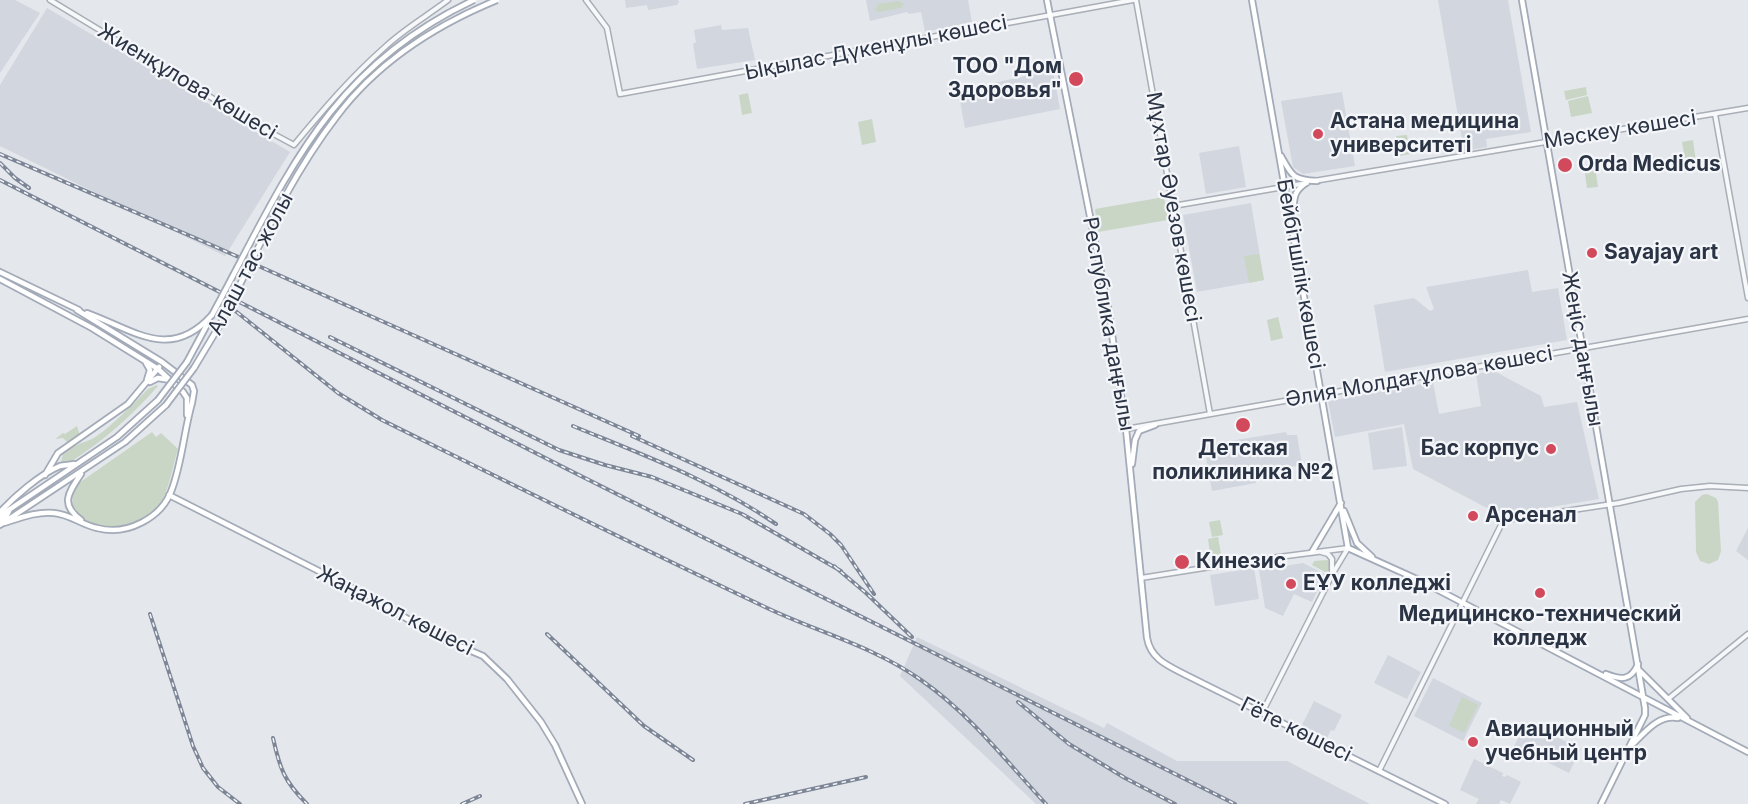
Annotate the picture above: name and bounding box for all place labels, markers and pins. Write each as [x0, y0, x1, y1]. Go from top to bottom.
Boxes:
place label: ТОО "Дом Здоровья" [948, 54, 1062, 104]
marker: ТОО "Дом Здоровья" [1067, 70, 1085, 88]
place label: Астана медицина университеті [1330, 109, 1519, 159]
marker: Астана медицина университеті [1311, 127, 1325, 141]
place label: Orda Medicus [1578, 152, 1721, 178]
marker: Orda Medicus [1556, 156, 1574, 174]
place label: Sayajay аrt [1604, 240, 1718, 266]
marker: Sayajay аrt [1585, 246, 1599, 260]
marker: Детская поликлиника №2 [1234, 416, 1252, 434]
place label: Детская поликлиника №2 [1152, 436, 1334, 486]
place label: Бас корпус [1421, 436, 1539, 462]
marker: Бас корпус [1544, 442, 1558, 456]
place label: Арсенал [1485, 503, 1577, 529]
marker: Арсенал [1466, 509, 1480, 523]
place label: Кинезис [1196, 549, 1286, 575]
marker: Кинезис [1173, 553, 1191, 571]
place label: ЕҰУ колледжі [1303, 571, 1451, 597]
marker: ЕҰУ колледжі [1284, 577, 1298, 591]
marker: Медицинско-технический колледж [1533, 586, 1547, 600]
place label: Медицинско-технический колледж [1399, 602, 1681, 652]
place label: Авиационный учебный центр [1485, 717, 1647, 767]
marker: Авиационный учебный центр [1466, 735, 1480, 749]

